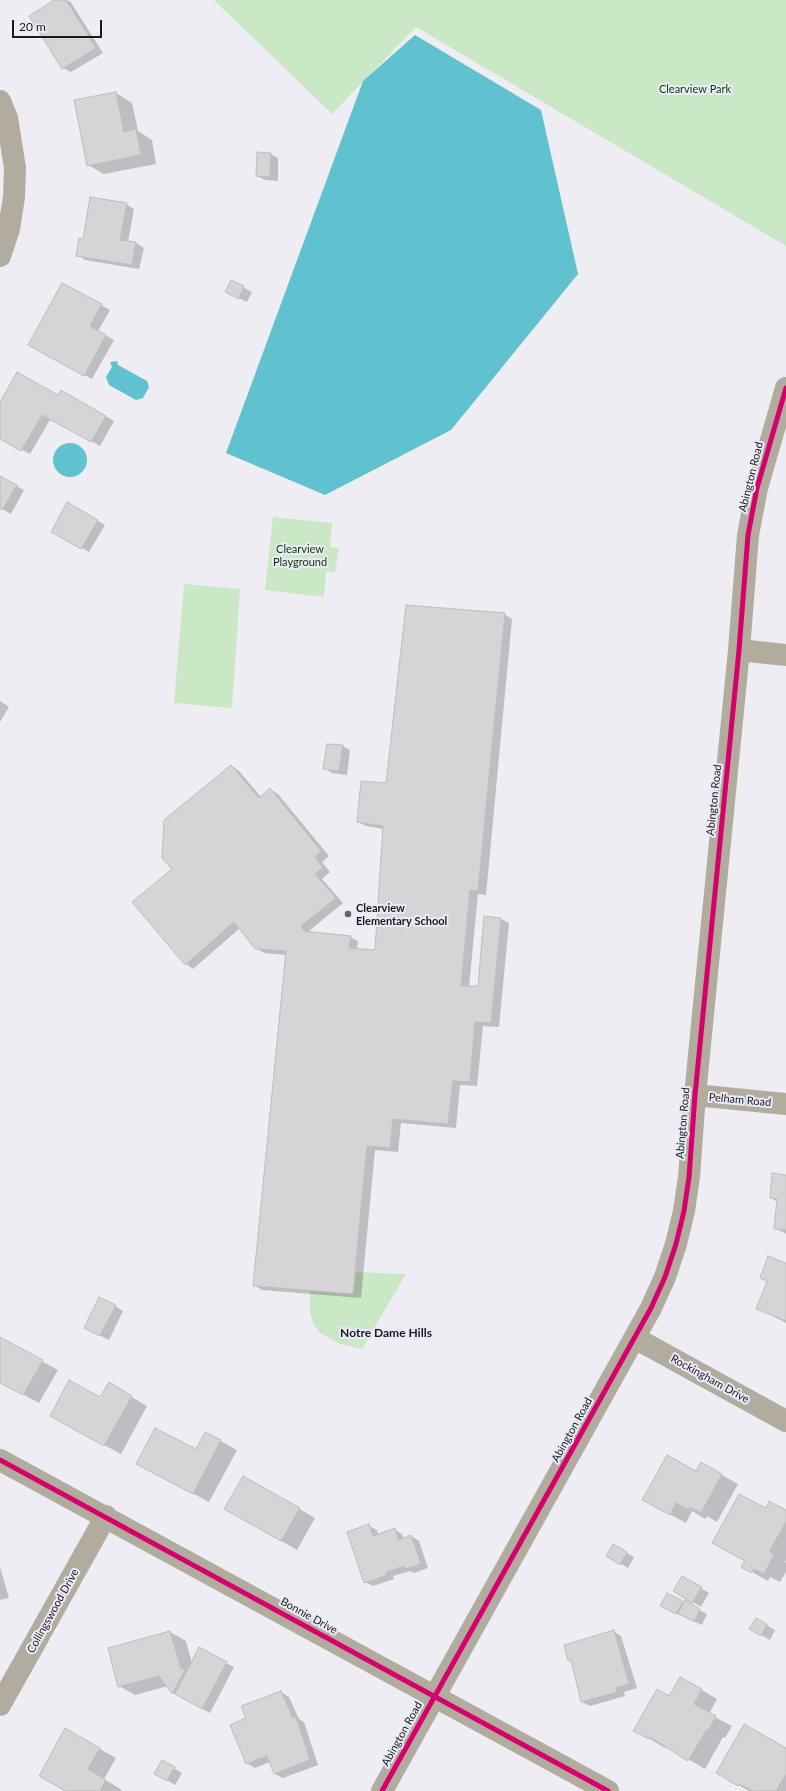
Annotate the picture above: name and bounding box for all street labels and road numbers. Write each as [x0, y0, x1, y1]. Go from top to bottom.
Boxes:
street label: Abington Road [736, 441, 766, 513]
street label: Abington Road [704, 764, 724, 836]
street label: Abington Road [673, 1087, 693, 1159]
street label: Pelham Road [708, 1091, 772, 1109]
street label: Rockingham Drive [668, 1352, 752, 1406]
street label: Abington Road [549, 1395, 595, 1465]
street label: Collingswood Drive [24, 1567, 82, 1655]
street label: Bonnie Drive [278, 1595, 340, 1637]
street label: Abington Road [379, 1699, 425, 1769]

